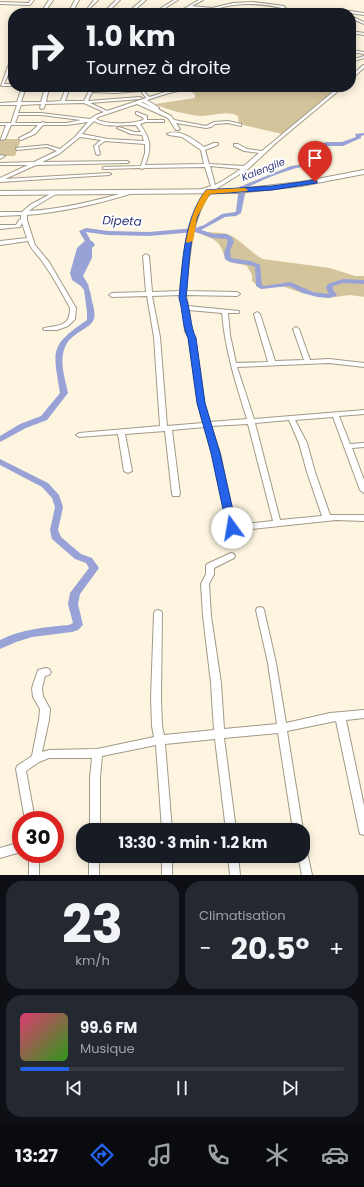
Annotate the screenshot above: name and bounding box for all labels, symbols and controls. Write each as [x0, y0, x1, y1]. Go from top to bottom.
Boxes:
text: 1.0 km [86, 17, 176, 56]
icon: right [20, 24, 72, 76]
text: Tournez à droite [86, 55, 231, 80]
pin [298, 141, 332, 182]
icon: arrive [304, 147, 326, 169]
water label: Kalengile [239, 154, 287, 185]
water label: Dipeta [102, 211, 142, 230]
position arrow [211, 507, 253, 549]
speed limit sign: 30 [12, 811, 64, 863]
text: 13:30 · 3 min · 1.2 km [119, 832, 267, 853]
text: 23 [62, 888, 123, 961]
text: Climatisation [199, 906, 286, 925]
text: 20.5° [231, 927, 309, 970]
text: − [199, 933, 211, 964]
text: + [329, 933, 344, 964]
text: km/h [75, 951, 110, 970]
text: 99.6 FM [80, 1017, 137, 1038]
text: Musique [80, 1039, 135, 1058]
icon: previous [63, 1077, 85, 1099]
icon: pause [171, 1077, 193, 1099]
icon: next [279, 1077, 301, 1099]
icon: directions [88, 1141, 116, 1169]
icon: music [146, 1141, 174, 1169]
icon: phone [204, 1141, 232, 1169]
icon: climate [263, 1141, 291, 1169]
icon: car [321, 1141, 349, 1169]
text: 13:27 [15, 1143, 58, 1168]

